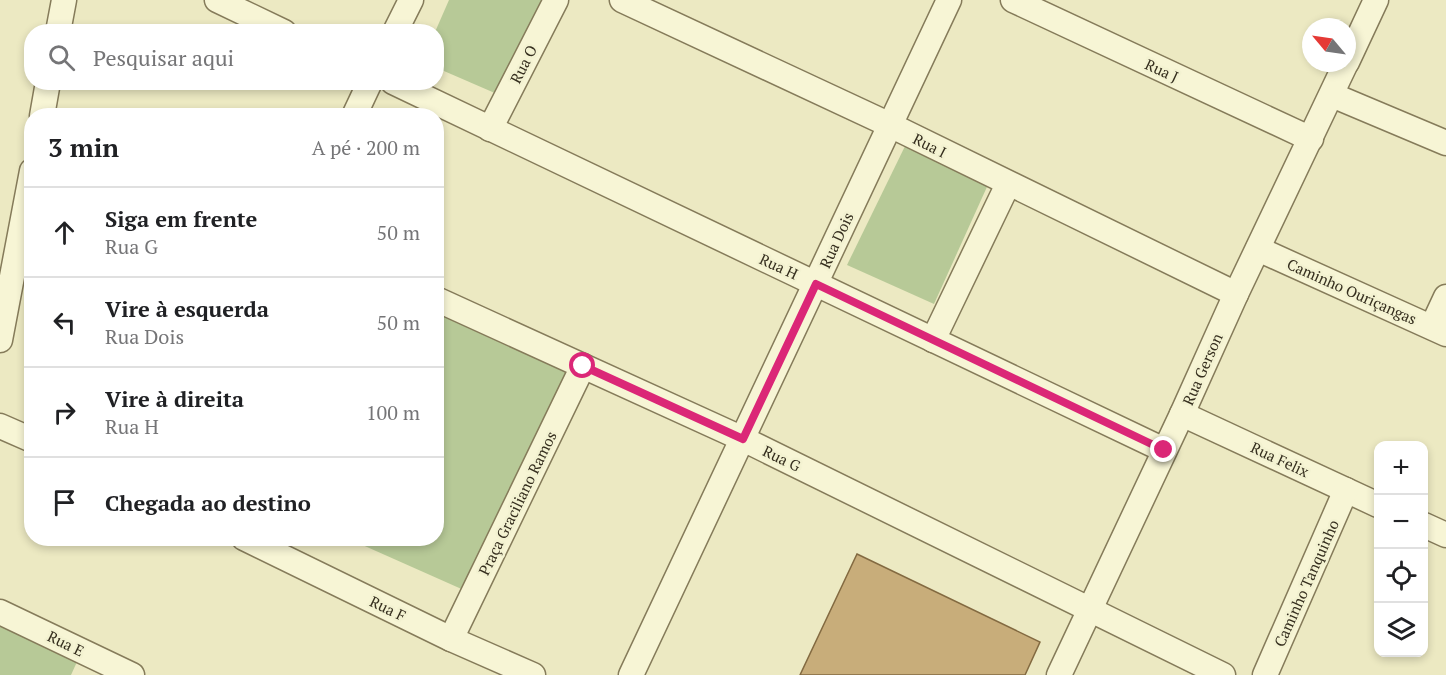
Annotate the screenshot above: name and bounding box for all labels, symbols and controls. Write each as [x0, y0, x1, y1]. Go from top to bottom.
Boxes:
north arrow [1302, 18, 1356, 72]
search box [24, 24, 444, 90]
icon: search [45, 41, 78, 74]
street label: Rua O [505, 41, 541, 87]
text: Pesquisar aqui [93, 43, 234, 72]
street label: Rua J [1142, 54, 1182, 86]
street label: Rua I [910, 128, 950, 162]
text: 3 min [48, 130, 119, 164]
text: A pé · 200 m [312, 134, 420, 161]
text: Siga em frente [105, 204, 257, 233]
street label: Rua Dois [814, 209, 858, 271]
icon: ahead [48, 216, 81, 249]
text: 50 m [377, 219, 420, 246]
text: Rua G [105, 233, 158, 260]
street label: Rua H [757, 248, 802, 284]
street label: Caminho Ouriçangas [1284, 253, 1420, 329]
text: Vire à esquerda [105, 294, 269, 323]
icon: left [48, 306, 81, 339]
text: 50 m [377, 309, 420, 336]
text: Rua Dois [105, 323, 184, 350]
street label: Rua Gerson [1177, 330, 1227, 408]
route start [569, 352, 595, 378]
text: Vire à direita [105, 384, 244, 413]
icon: right [48, 396, 81, 429]
text: 100 m [366, 399, 420, 426]
text: Rua H [105, 413, 159, 440]
street label: Praça Graciliano Ramos [473, 428, 561, 578]
route end [1150, 436, 1176, 462]
street label: Rua Felix [1248, 437, 1312, 481]
street label: Rua G [760, 440, 805, 476]
map controls [1374, 441, 1428, 657]
button: + [1374, 441, 1428, 495]
icon: arrive [48, 486, 81, 519]
text: Chegada ao destino [105, 488, 311, 517]
button: − [1374, 495, 1428, 549]
street label: Caminho Tanquinho [1269, 516, 1343, 650]
button: locate [1374, 549, 1428, 603]
street label: Rua F [367, 591, 409, 625]
button: layers [1374, 603, 1428, 657]
street label: Rua E [44, 626, 88, 660]

